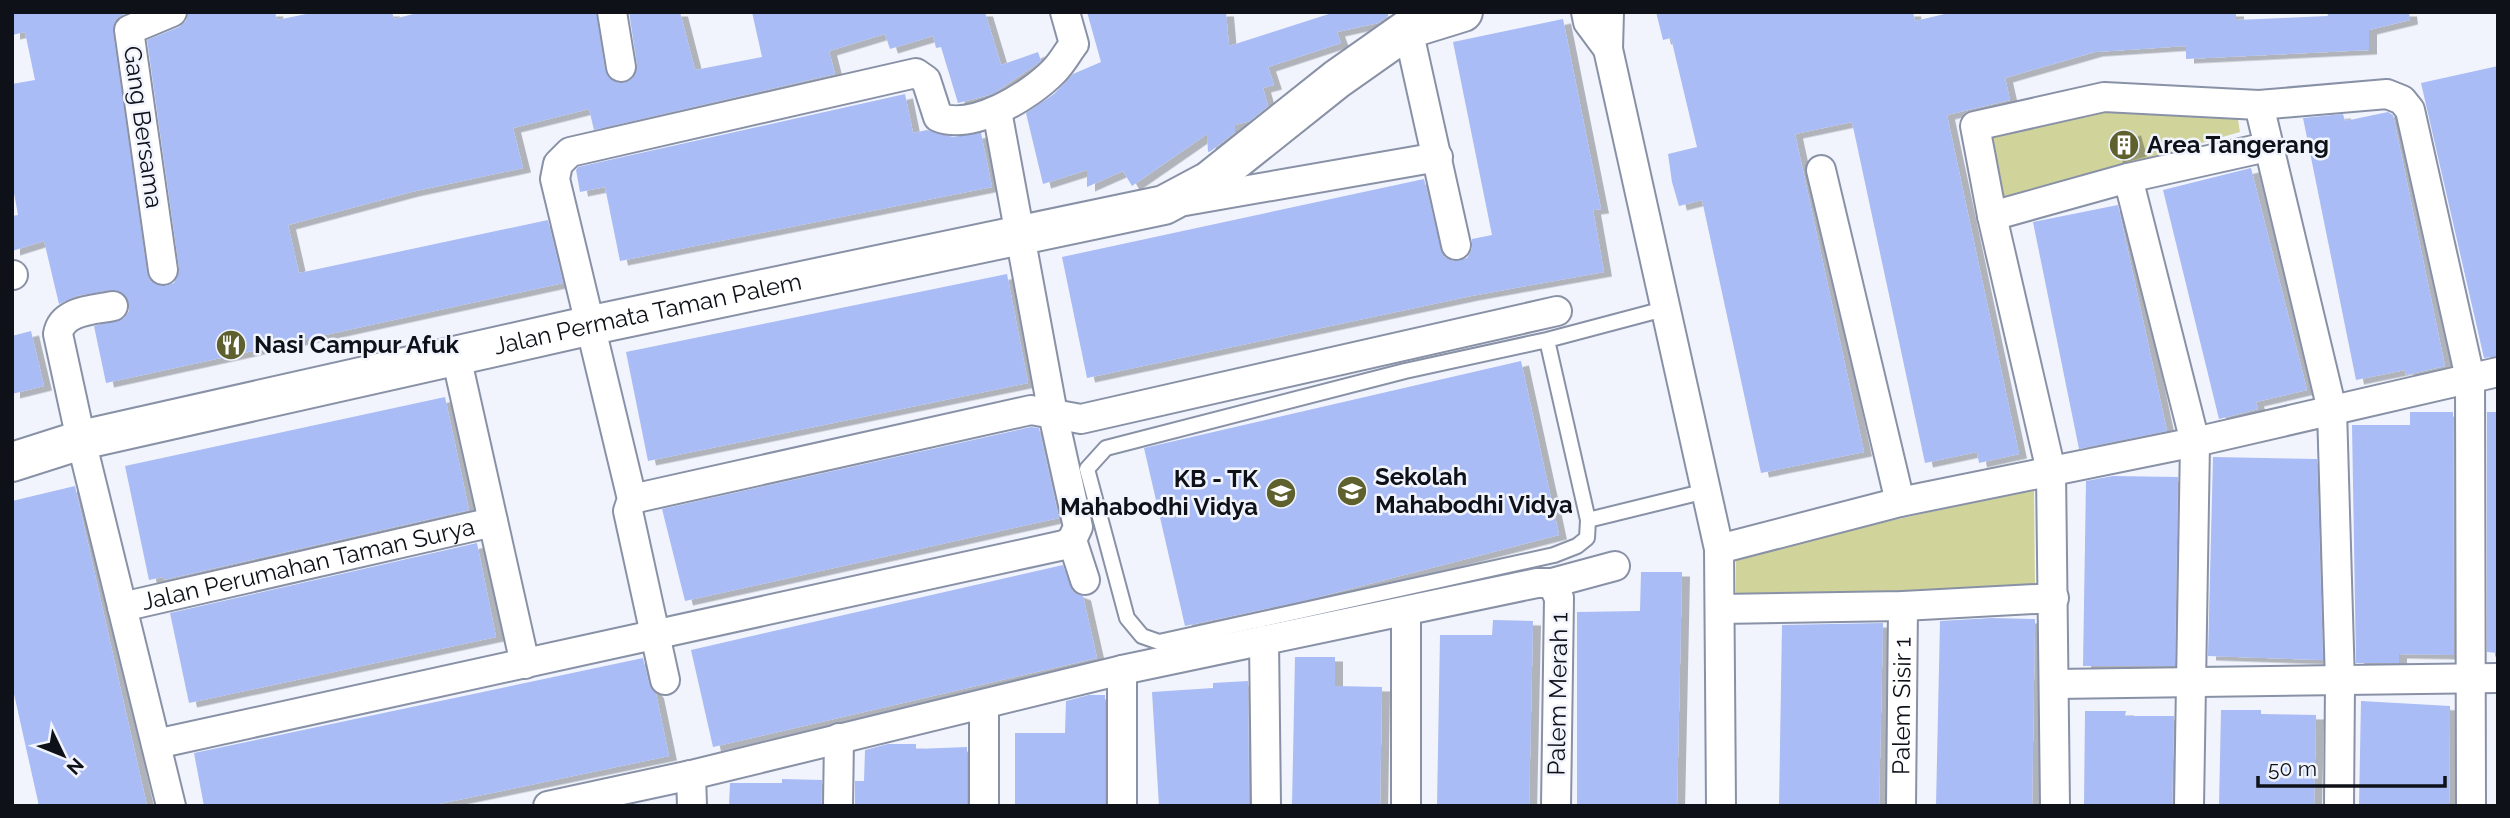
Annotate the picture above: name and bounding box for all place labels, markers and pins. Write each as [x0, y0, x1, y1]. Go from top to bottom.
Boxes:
building icon: Area Tangerang [2107, 128, 2141, 162]
place label: Area Tangerang [2147, 130, 2329, 159]
restaurant icon: Nasi Campur Afuk [214, 328, 248, 362]
place label: Nasi Campur Afuk [254, 330, 460, 359]
place label: Sekolah Mahabodhi Vidya [1375, 462, 1573, 519]
place label: KB - TK Mahabodhi Vidya [1060, 464, 1259, 521]
school or university icon: Sekolah Mahabodhi Vidya [1335, 474, 1369, 508]
school or university icon: KB - TK Mahabodhi Vidya [1264, 476, 1298, 510]

